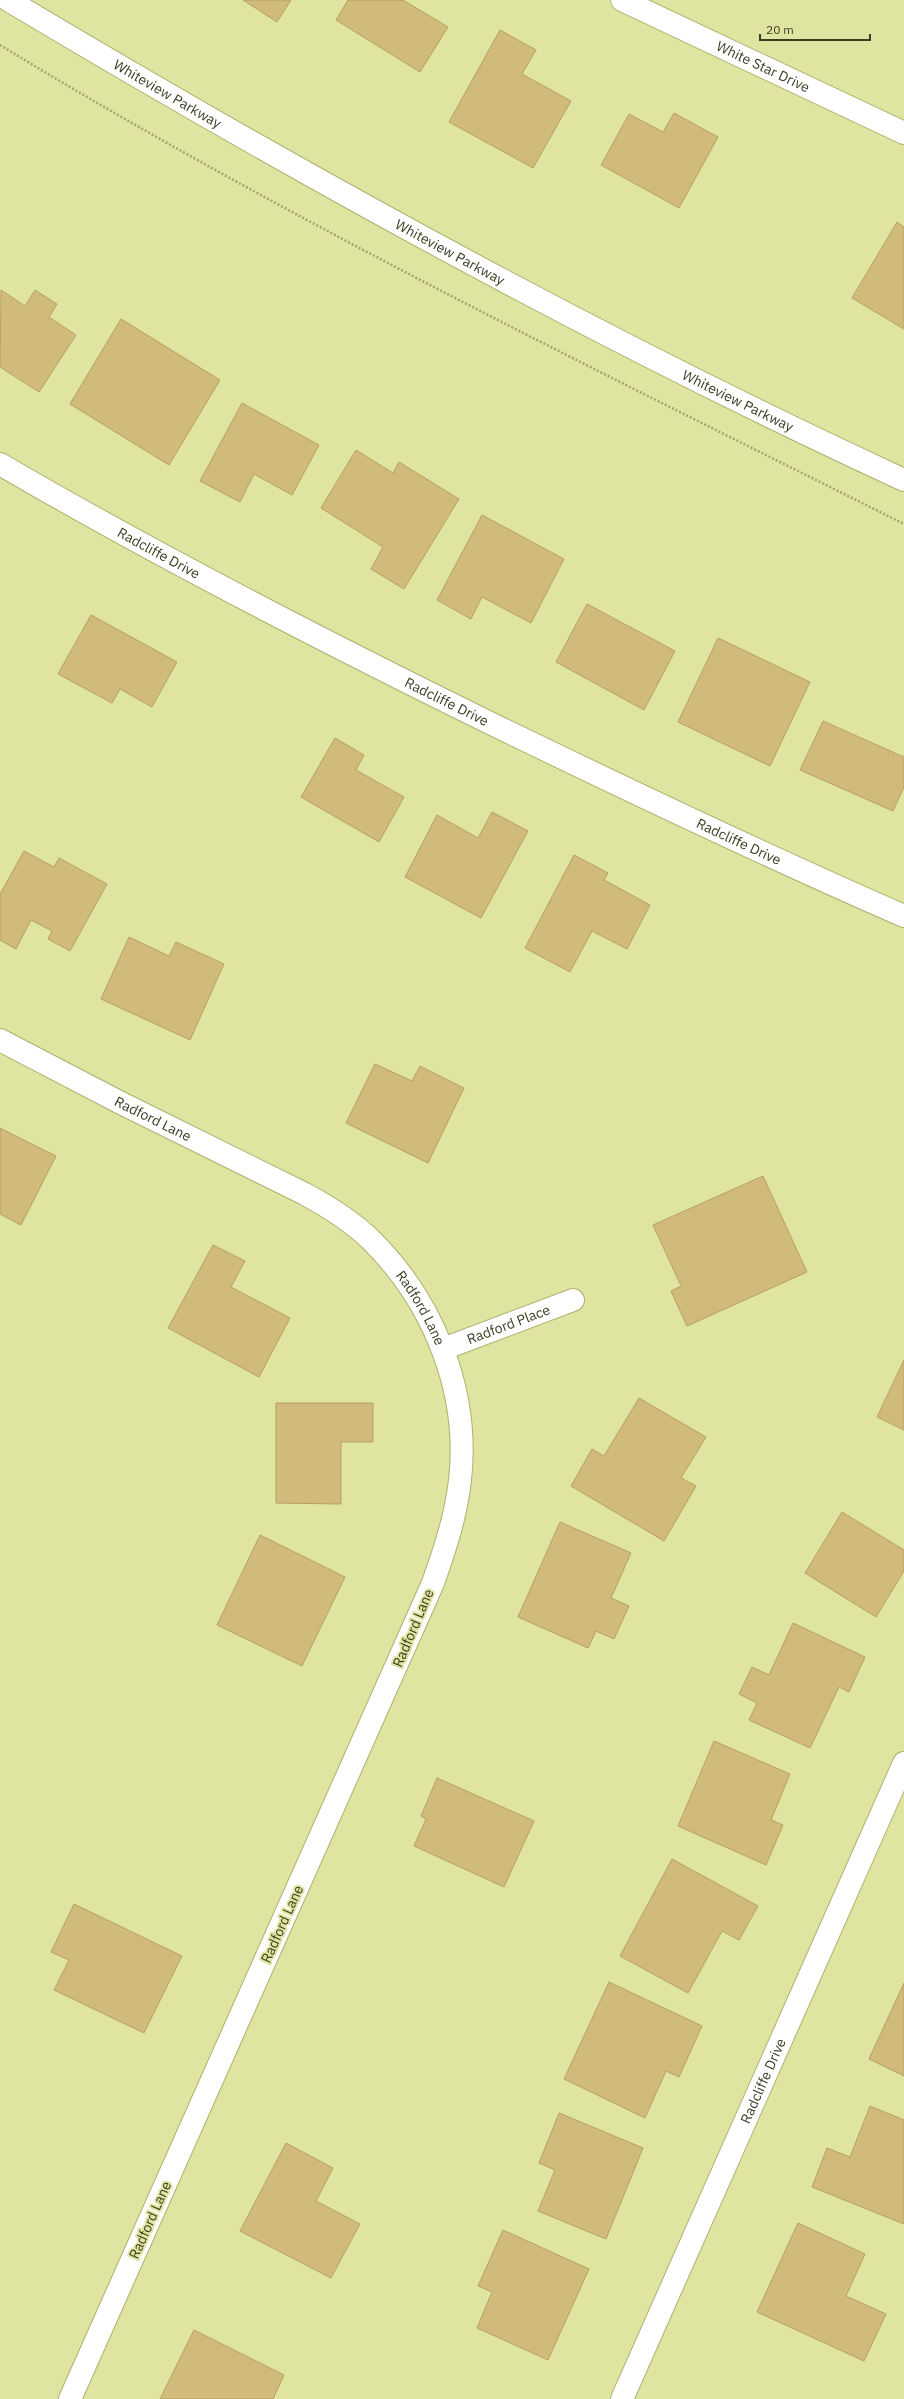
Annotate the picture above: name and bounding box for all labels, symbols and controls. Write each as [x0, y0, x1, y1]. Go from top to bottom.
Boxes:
scale bar [760, 16, 870, 42]
text: 20 m [766, 22, 794, 37]
street label: White Star Drive [713, 37, 813, 96]
street label: Whiteview Parkway [110, 55, 225, 132]
street label: Whiteview Parkway [392, 215, 508, 289]
street label: Whiteview Parkway [679, 366, 797, 436]
street label: Radcliffe Drive [114, 523, 203, 583]
street label: Radcliffe Drive [402, 673, 492, 730]
street label: Radcliffe Drive [694, 814, 784, 869]
street label: Radford Lane [111, 1092, 195, 1145]
street label: Radford Lane [392, 1267, 449, 1348]
street label: Radford Place [464, 1300, 553, 1348]
street label: Radford Lane [388, 1586, 438, 1670]
street label: Radford Lane [257, 1882, 307, 1966]
street label: Radcliffe Drive [736, 2035, 790, 2126]
street label: Radford Lane [125, 2178, 175, 2262]

